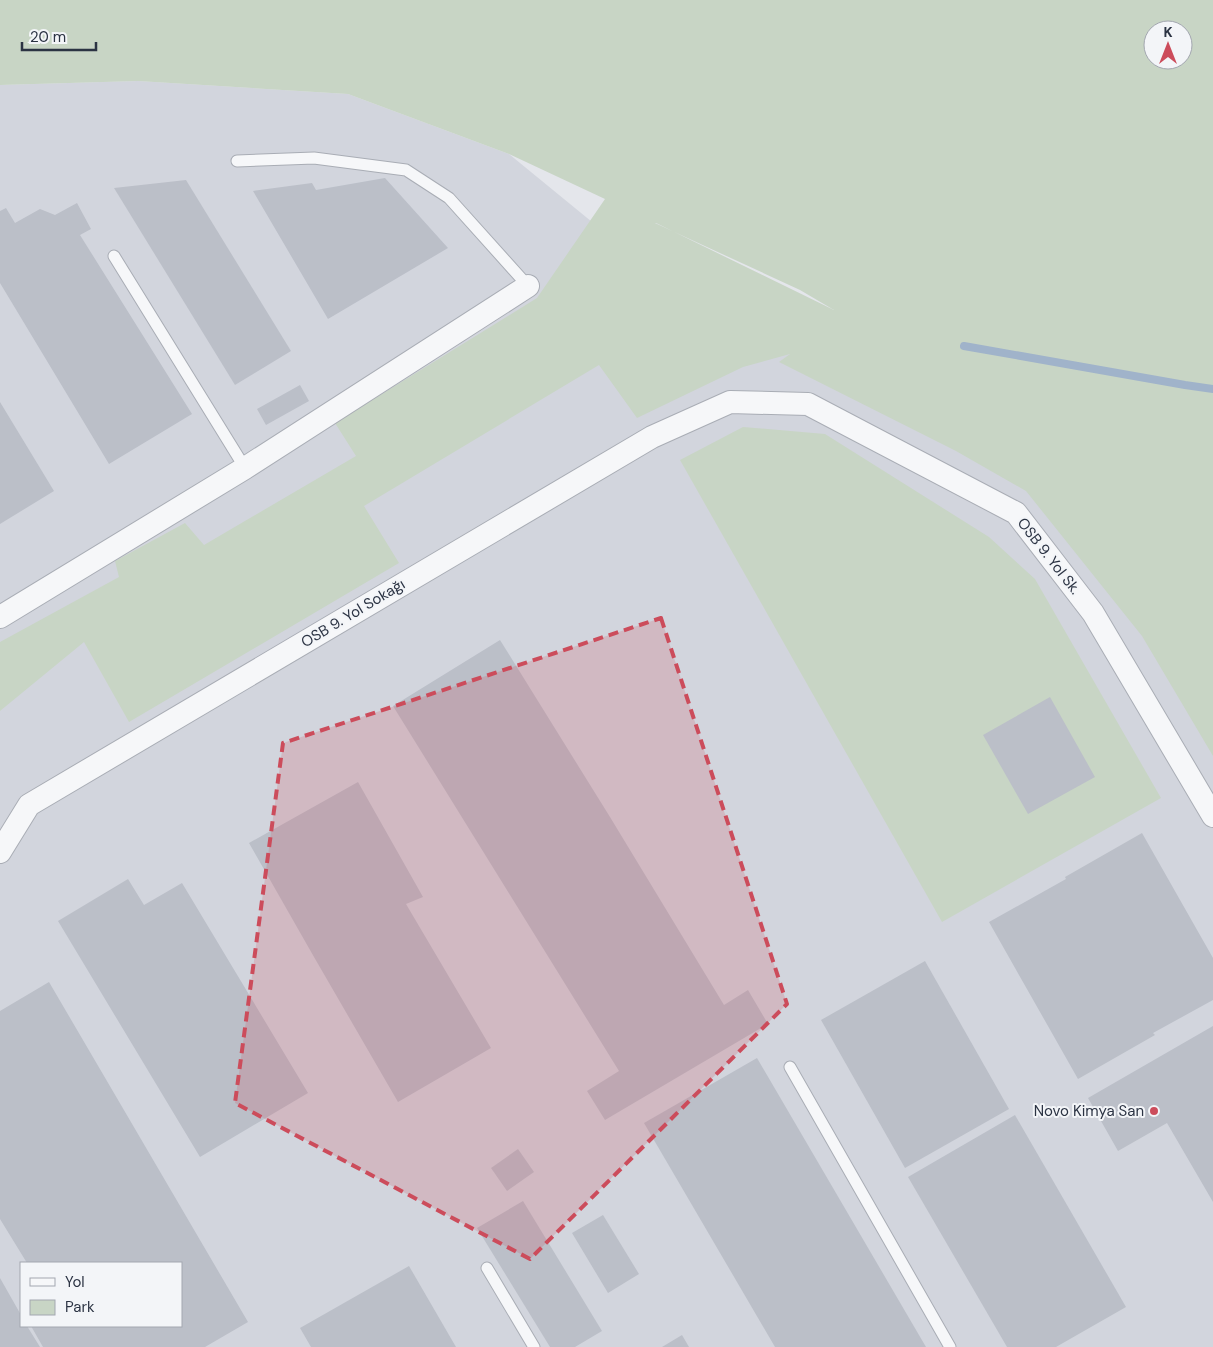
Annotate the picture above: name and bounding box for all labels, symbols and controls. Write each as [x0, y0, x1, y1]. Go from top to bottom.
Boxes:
scale bar [22, 20, 96, 52]
north arrow [1143, 20, 1193, 70]
text: K [1163, 23, 1173, 41]
text: 20 m [30, 27, 66, 47]
street label: OSB 9. Yol Sk. [1013, 514, 1085, 598]
street label: OSB 9. Yol Sokağı [297, 574, 409, 652]
place label: Novo Kimya San [1034, 1101, 1144, 1121]
marker: Novo Kimya San [1148, 1105, 1160, 1117]
legend [20, 1262, 182, 1327]
text: Yol [65, 1272, 85, 1292]
text: Park [65, 1297, 95, 1317]

